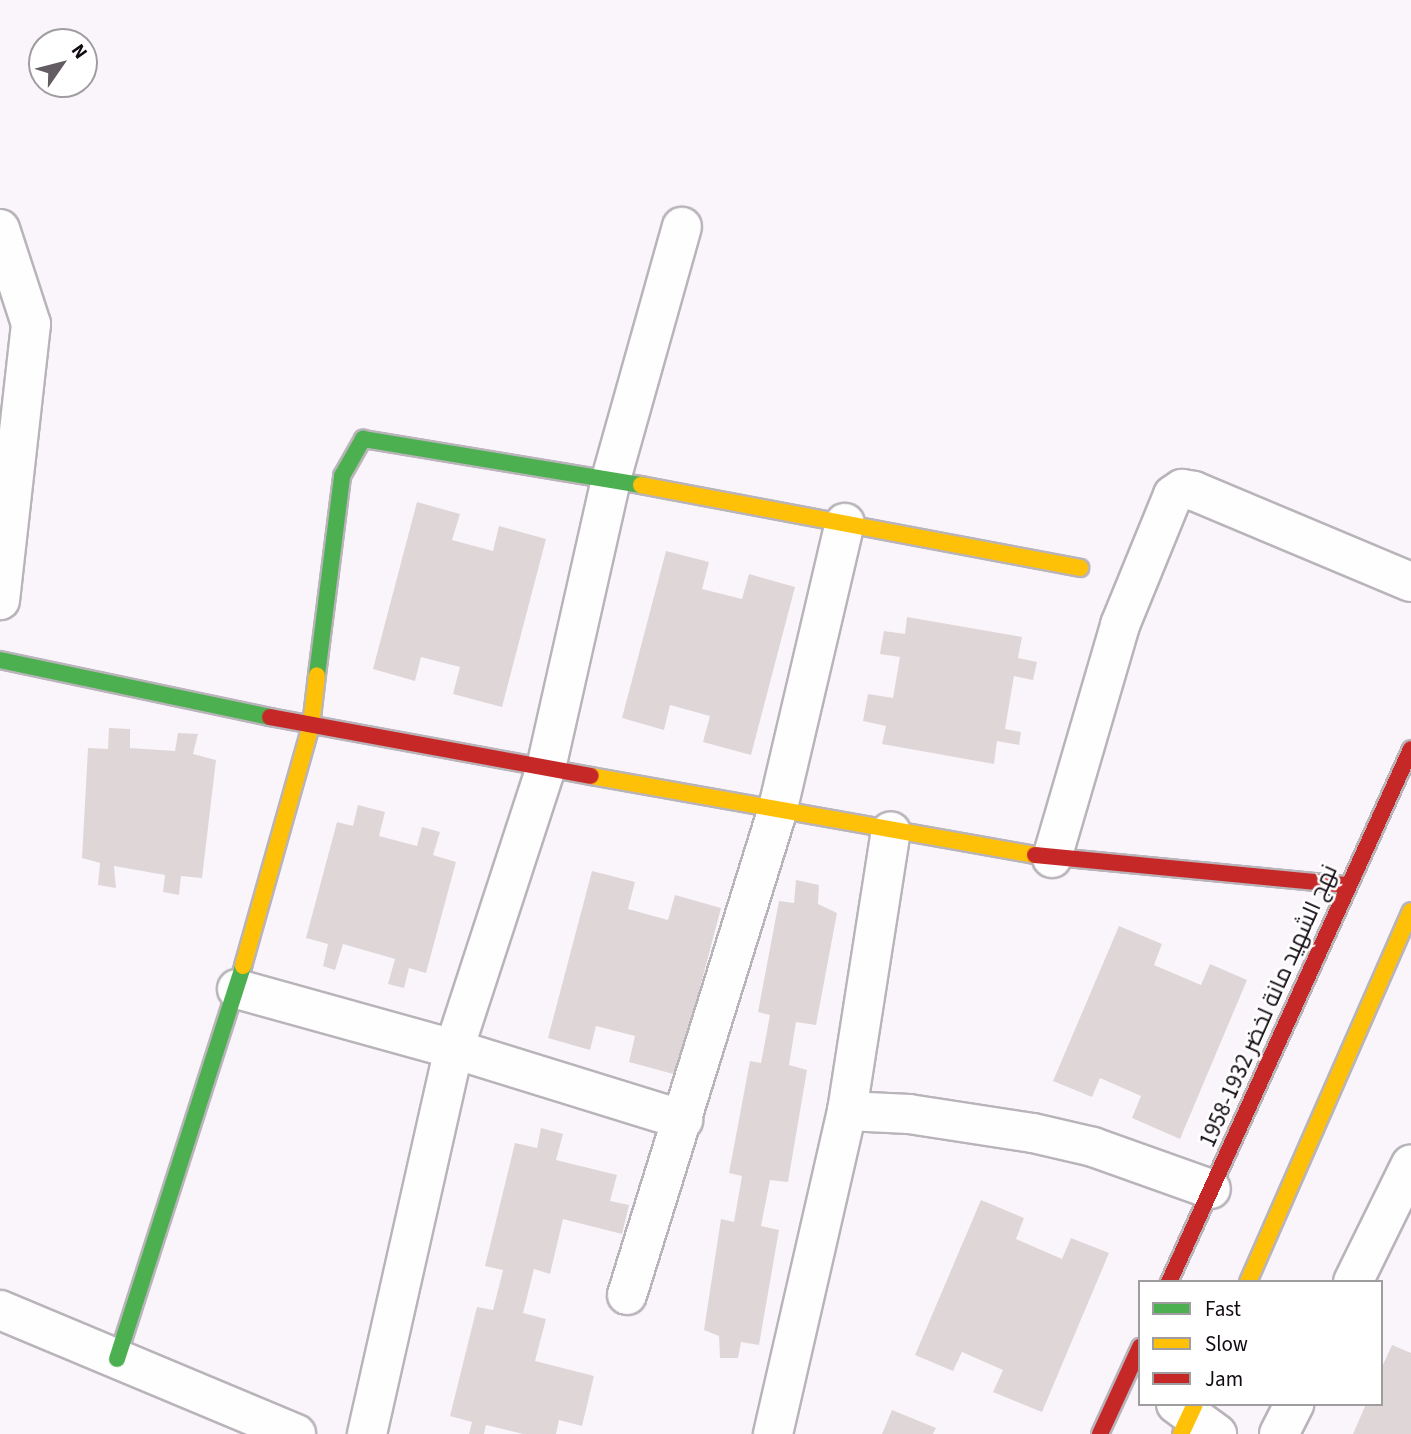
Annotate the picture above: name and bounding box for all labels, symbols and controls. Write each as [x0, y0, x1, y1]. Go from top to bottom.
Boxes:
north arrow [28, 28, 98, 98]
text: N [64, 39, 94, 65]
street label: نهج الشهيد مانة لخضر 1932-1958 [1194, 861, 1344, 1151]
legend [1138, 1280, 1383, 1406]
text: Fast [1205, 1294, 1241, 1324]
text: Slow [1205, 1329, 1248, 1359]
text: Jam [1205, 1364, 1243, 1394]

